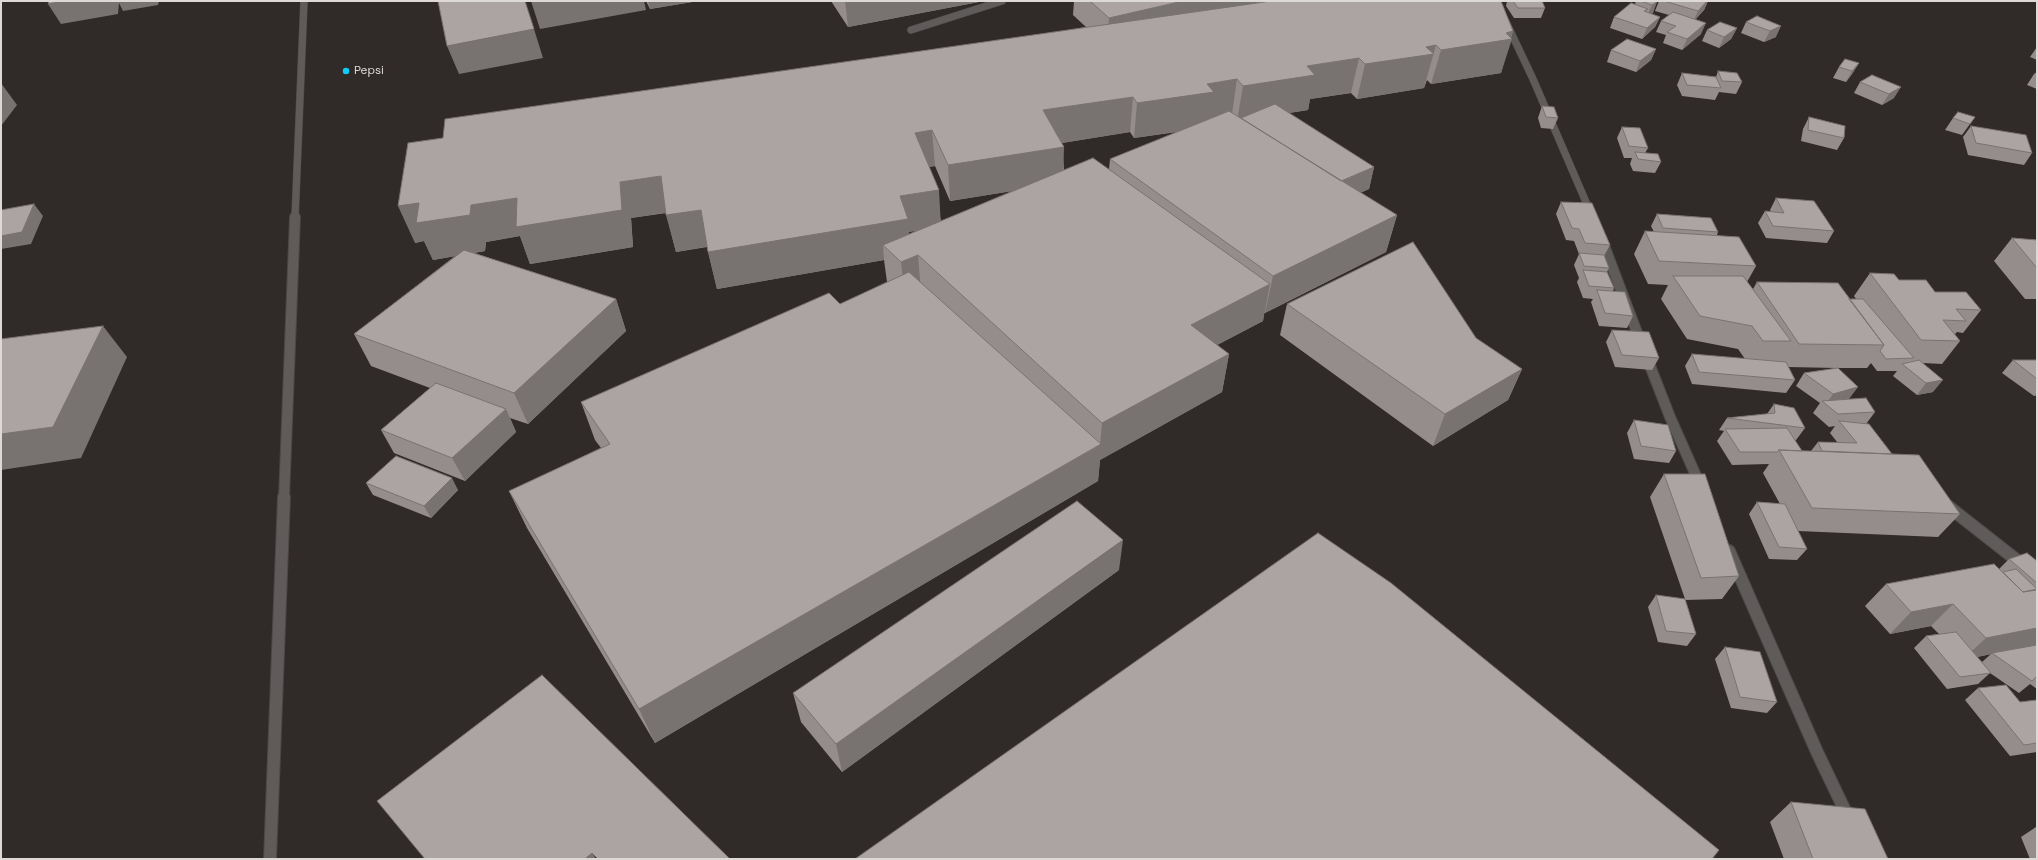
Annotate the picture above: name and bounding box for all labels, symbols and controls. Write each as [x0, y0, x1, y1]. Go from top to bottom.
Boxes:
place label: Pepsi [354, 64, 384, 78]
marker: Pepsi [341, 66, 351, 76]

